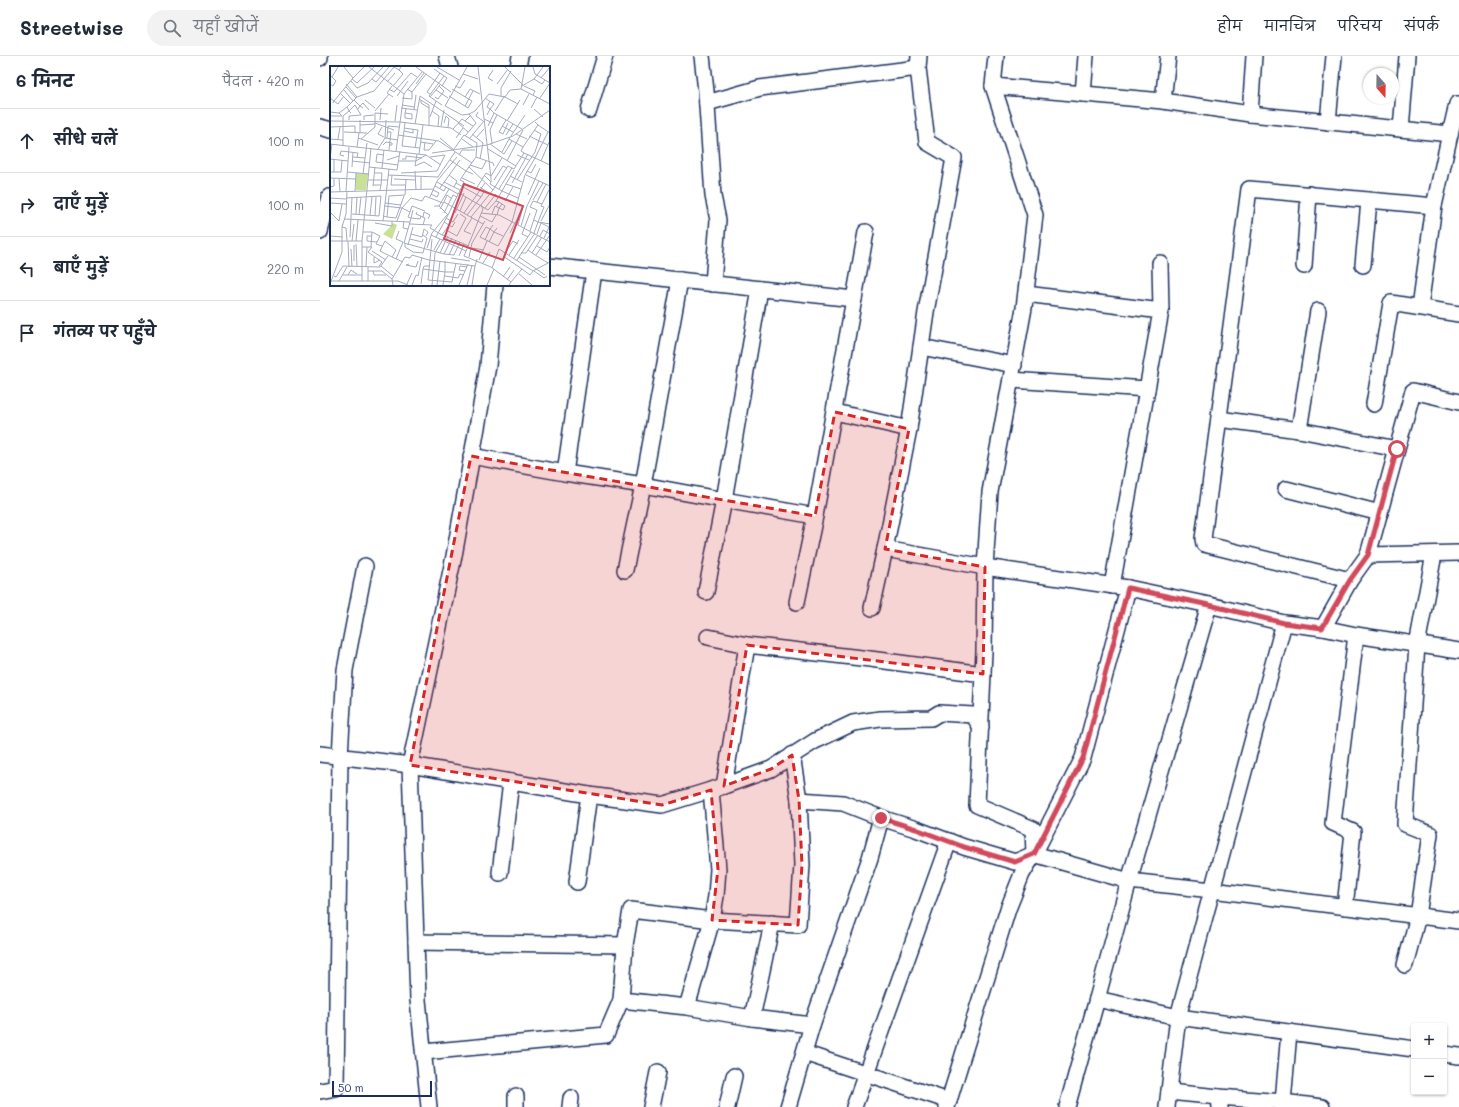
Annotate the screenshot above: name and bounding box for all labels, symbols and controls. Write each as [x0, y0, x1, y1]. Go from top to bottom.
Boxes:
search box [147, 10, 427, 46]
text: Streetwise [20, 15, 123, 40]
text: यहाँ खोजें [193, 16, 259, 36]
text: होम [1218, 16, 1242, 35]
text: मानचित्र [1264, 16, 1316, 35]
text: परिचय [1338, 16, 1382, 35]
text: संपर्क [1404, 16, 1439, 35]
icon: search [161, 17, 183, 39]
inset map [330, 66, 550, 286]
north arrow [1363, 68, 1399, 104]
text: 6 मिनट [16, 69, 74, 91]
text: पैदल · 420 m [223, 72, 304, 89]
text: सीधे चलें [54, 129, 117, 149]
icon: ahead [16, 130, 38, 152]
text: 100 m [268, 132, 304, 149]
text: दाएँ मुड़ें [54, 193, 108, 213]
icon: right [16, 194, 38, 216]
text: 100 m [268, 196, 304, 213]
text: बाएँ मुड़ें [54, 257, 108, 277]
icon: left [16, 258, 38, 280]
text: 220 m [267, 260, 304, 277]
text: गंतव्य पर पहुँचे [54, 321, 156, 341]
icon: arrive [16, 322, 38, 344]
route start [1388, 440, 1406, 458]
route end [872, 809, 890, 827]
map controls [1411, 1023, 1447, 1095]
button: + [1411, 1023, 1447, 1059]
button: − [1411, 1059, 1447, 1095]
scale bar [332, 1079, 432, 1098]
text: 50 m [338, 1080, 364, 1095]

